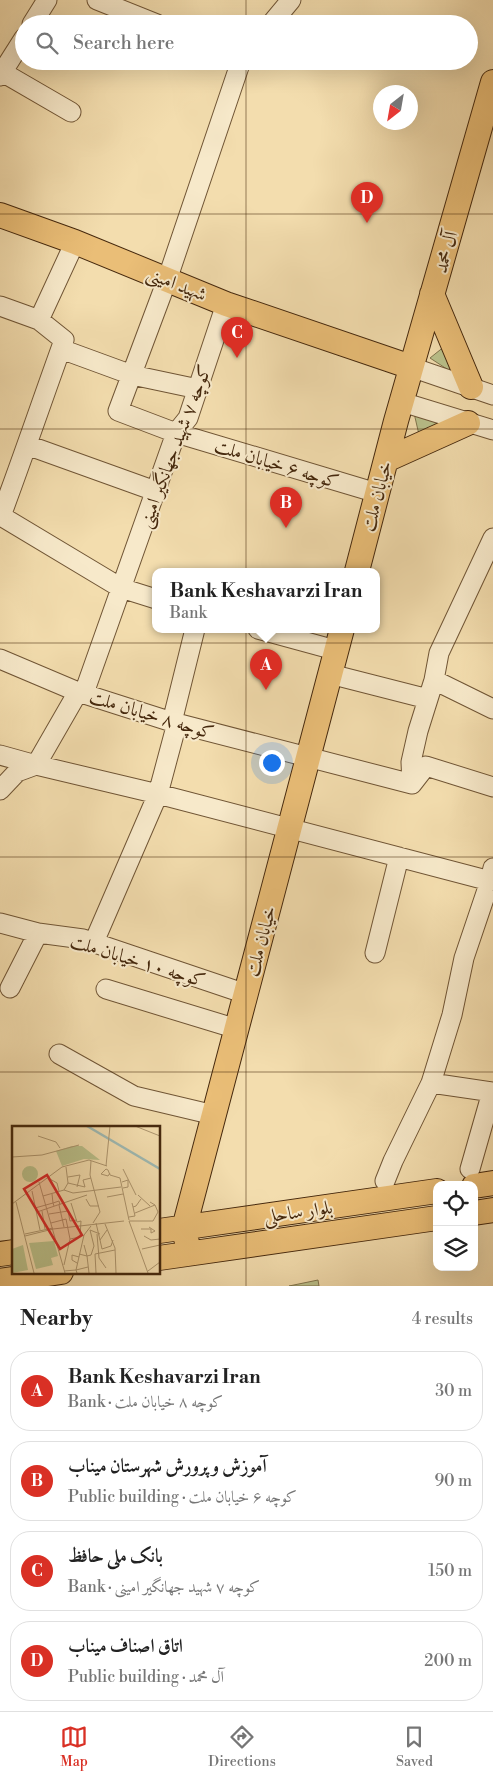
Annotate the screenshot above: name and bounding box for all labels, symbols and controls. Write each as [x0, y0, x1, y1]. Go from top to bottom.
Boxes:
search box [15, 15, 478, 70]
icon: search [33, 29, 61, 57]
text: Search here [73, 31, 174, 55]
north arrow [373, 85, 418, 130]
pin: D [351, 182, 383, 223]
street label: آل محمد [429, 227, 464, 276]
street label: شهید امینی [143, 261, 210, 308]
pin: C [221, 317, 253, 358]
street label: کوچه ۷ شهید جهانگیر امینی [132, 361, 218, 532]
street label: کوچه ۶ خیابان ملت [211, 434, 342, 495]
street label: خیابان ملت [356, 458, 398, 534]
pin: B [270, 487, 302, 528]
popup [152, 568, 380, 633]
text: Bank Keshavarzi Iran [170, 579, 362, 603]
text: Bank [170, 603, 207, 623]
pin: A [250, 649, 282, 690]
street label: کوچه ۸ خیابان ملت [86, 685, 217, 746]
your location [259, 750, 285, 776]
street label: خیابان ملت [240, 903, 282, 979]
street label: کوچه ۱۰ خیابان ملت [67, 929, 208, 994]
inset map [12, 1126, 160, 1274]
map controls [433, 1181, 478, 1271]
button: locate [433, 1181, 478, 1226]
street label: بلوار ساحلی [262, 1195, 334, 1231]
button: layers [433, 1226, 478, 1271]
text: Nearby [20, 1306, 93, 1332]
text: 4 results [412, 1309, 473, 1329]
text: Bank Keshavarzi Iran [68, 1365, 261, 1389]
text: A [31, 1381, 43, 1401]
text: 30 m [435, 1381, 472, 1401]
text: Bank · کوچه ۸ خیابان ملت [68, 1392, 223, 1412]
text: آموزش و پرورش شهرستان میناب [68, 1454, 267, 1478]
text: B [31, 1471, 43, 1491]
text: 90 m [434, 1471, 472, 1491]
text: Public building · کوچه ۶ خیابان ملت [68, 1487, 297, 1507]
text: بانک ملی حافظ [68, 1544, 163, 1568]
text: C [31, 1561, 43, 1581]
text: 150 m [428, 1561, 472, 1581]
text: Bank · کوچه ۷ شهید جهانگیر امینی [68, 1577, 260, 1597]
text: اتاق اصناف میناب [68, 1634, 183, 1658]
text: D [31, 1651, 43, 1671]
text: 200 m [424, 1651, 472, 1671]
text: Public building · آل محمد [68, 1667, 224, 1687]
tab: Map [60, 1723, 88, 1771]
tab: Directions [208, 1723, 276, 1771]
tab: Saved [396, 1723, 433, 1771]

